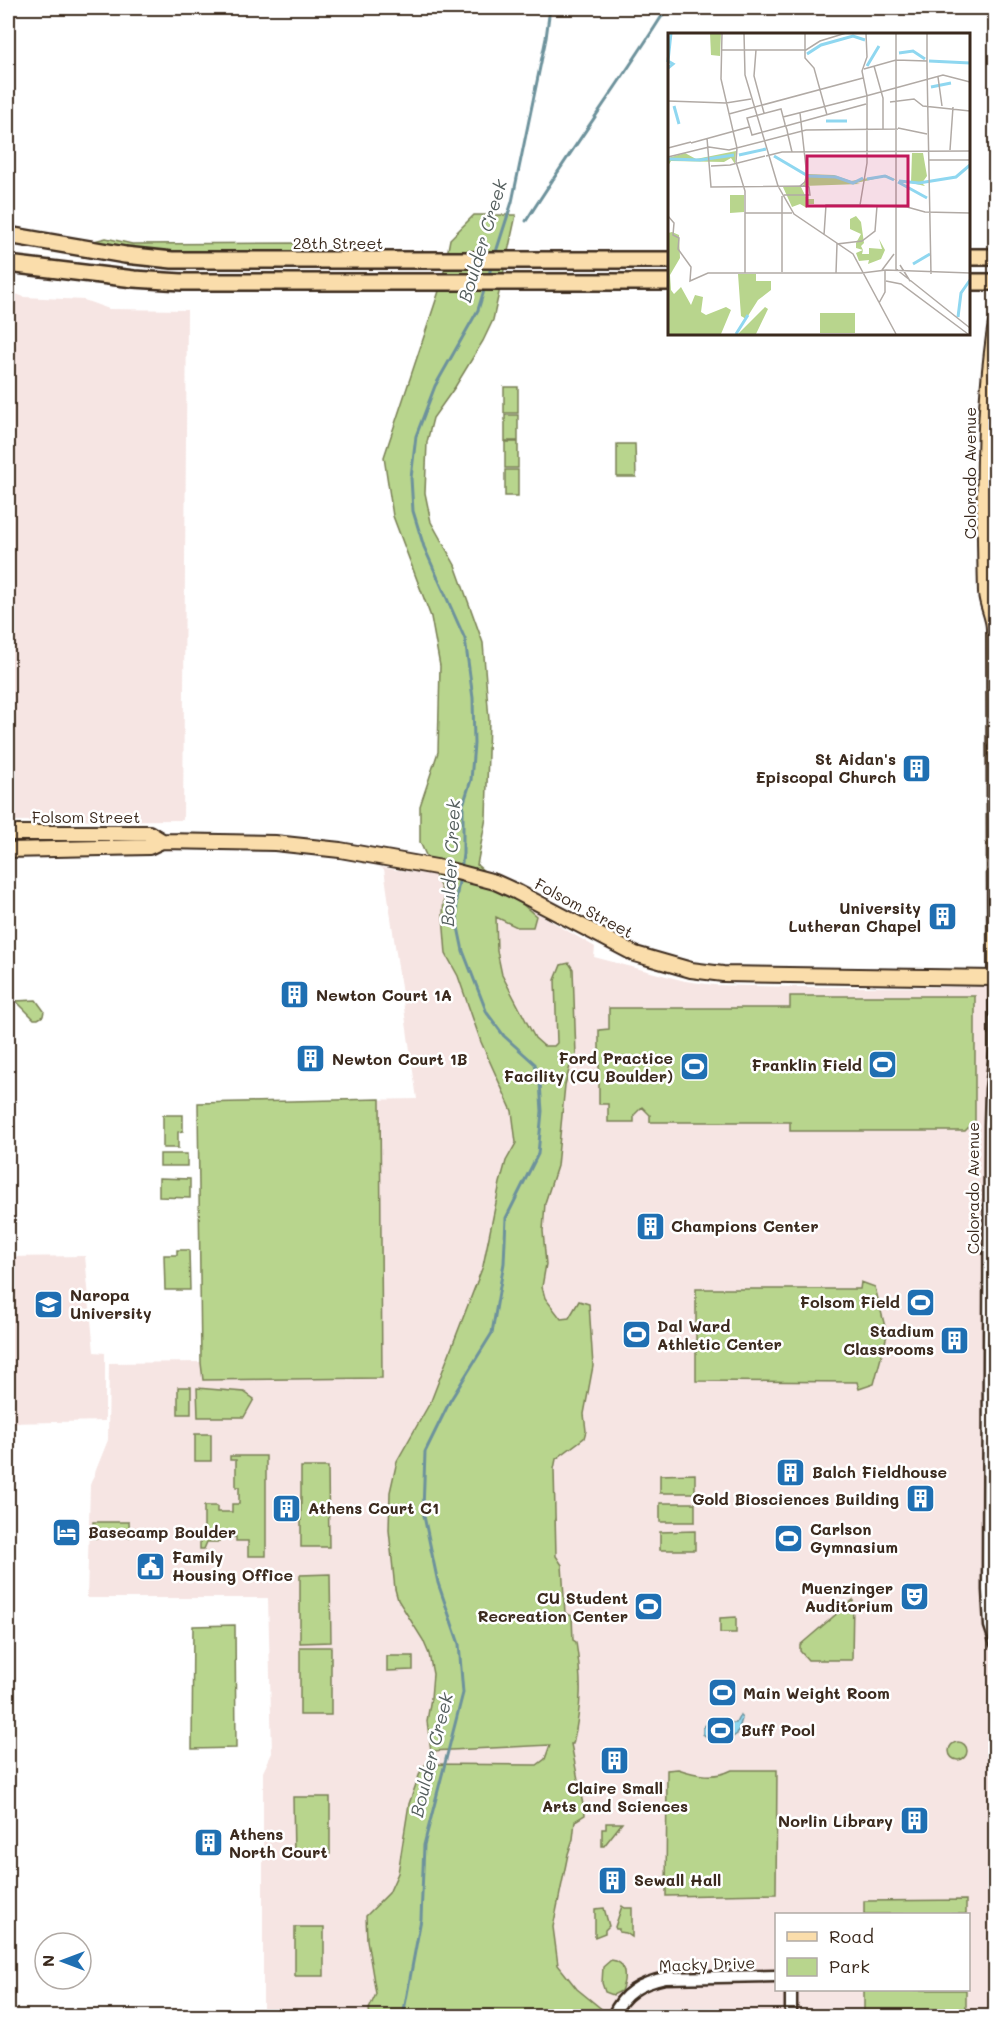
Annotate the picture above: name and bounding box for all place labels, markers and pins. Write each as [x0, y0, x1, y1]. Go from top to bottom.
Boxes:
place label: St Aidan's Episcopal Church [755, 748, 896, 787]
building icon: St Aidan's Episcopal Church [901, 752, 933, 784]
place label: University Lutheran Chapel [789, 897, 921, 936]
building icon: University Lutheran Chapel [926, 901, 958, 933]
building icon: Newton Court 1A [279, 979, 311, 1011]
place label: Newton Court 1A [316, 984, 452, 1005]
building icon: Newton Court 1B [295, 1043, 327, 1075]
place label: Ford Practice Facility (CU Boulder) [504, 1047, 673, 1086]
place label: Newton Court 1B [332, 1048, 468, 1069]
sports icon: Franklin Field [867, 1049, 899, 1081]
sports icon: Ford Practice Facility (CU Boulder) [678, 1051, 710, 1083]
place label: Franklin Field [751, 1054, 862, 1075]
building icon: Champions Center [634, 1210, 666, 1242]
place label: Champions Center [671, 1215, 818, 1236]
place label: Naropa University [70, 1284, 152, 1323]
sports icon: Folsom Field [905, 1286, 937, 1318]
school or university icon: Naropa University [33, 1288, 65, 1320]
place label: Folsom Field [800, 1291, 900, 1312]
place label: Dal Ward Athletic Center [657, 1315, 782, 1354]
sports icon: Dal Ward Athletic Center [620, 1319, 652, 1351]
place label: Stadium Classrooms [843, 1320, 934, 1359]
building icon: Stadium Classrooms [939, 1324, 971, 1356]
building icon: Balch Fieldhouse [775, 1456, 807, 1488]
place label: Balch Fieldhouse [812, 1461, 947, 1482]
building icon: Gold Biosciences Building [904, 1483, 936, 1515]
place label: Gold Biosciences Building [692, 1488, 899, 1509]
building icon: Athens Court C1 [271, 1492, 303, 1524]
place label: Athens Court C1 [308, 1497, 439, 1518]
hotel icon: Basecamp Boulder [51, 1516, 83, 1548]
place label: Carlson Gymnasium [810, 1518, 898, 1557]
place label: Basecamp Boulder [88, 1521, 236, 1542]
sports icon: Carlson Gymnasium [773, 1522, 805, 1554]
place label: Family Housing Office [172, 1546, 293, 1585]
public building icon: Family Housing Office [135, 1550, 167, 1582]
place label: Muenzinger Auditorium [801, 1577, 893, 1616]
theatre icon: Muenzinger Auditorium [898, 1581, 930, 1613]
place label: CU Student Recreation Center [477, 1587, 628, 1626]
sports icon: CU Student Recreation Center [633, 1591, 665, 1623]
sports icon: Main Weight Room [706, 1677, 738, 1709]
place label: Main Weight Room [743, 1682, 890, 1703]
sports icon: Buff Pool [704, 1714, 736, 1746]
place label: Buff Pool [741, 1719, 815, 1740]
building icon: Claire Small Arts and Sciences [599, 1744, 631, 1776]
place label: Claire Small Arts and Sciences [542, 1777, 688, 1816]
building icon: Norlin Library [898, 1805, 930, 1837]
place label: Norlin Library [778, 1810, 893, 1831]
place label: Athens North Court [229, 1823, 328, 1862]
building icon: Athens North Court [192, 1827, 224, 1859]
building icon: Sewall Hall [597, 1864, 629, 1896]
place label: Sewall Hall [634, 1869, 721, 1890]

